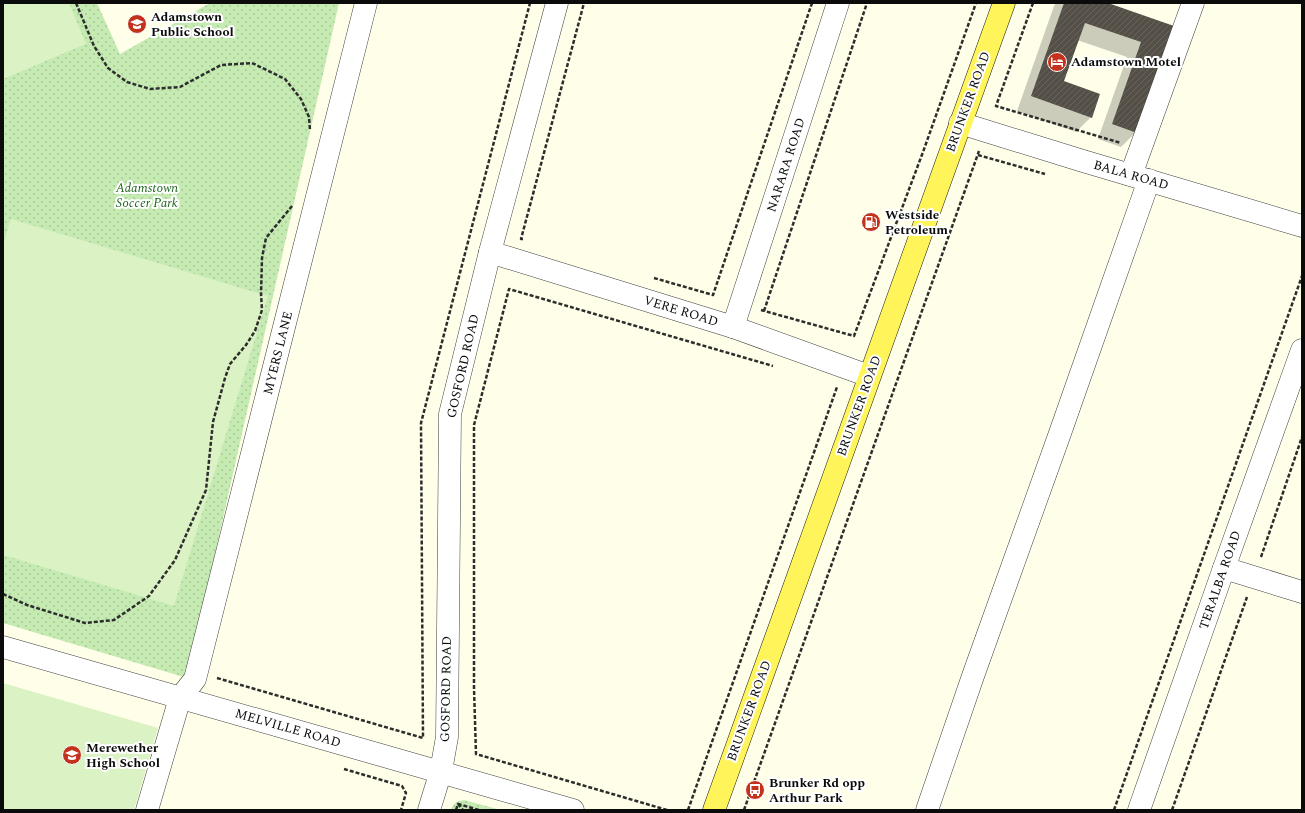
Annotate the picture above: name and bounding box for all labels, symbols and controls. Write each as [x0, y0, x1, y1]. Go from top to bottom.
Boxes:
place label: Adamstown Public School [151, 7, 234, 42]
school or university icon: Adamstown Public School [126, 13, 148, 35]
street label: BRUNKER ROAD [941, 49, 995, 155]
hotel icon: Adamstown Motel [1046, 51, 1068, 73]
place label: Adamstown Motel [1071, 52, 1181, 72]
street label: NARARA ROAD [761, 115, 811, 215]
street label: BALA ROAD [1091, 155, 1171, 195]
park label: Adamstown Soccer Park [115, 178, 178, 213]
place label: Westside Petroleum [885, 205, 948, 240]
fuel station icon: Westside Petroleum [860, 211, 882, 233]
street label: VERE ROAD [641, 290, 721, 332]
street label: MYERS LANE [258, 309, 298, 397]
street label: GOSFORD ROAD [441, 312, 485, 420]
street label: BRUNKER ROAD [832, 353, 886, 459]
street label: TERALBA ROAD [1194, 528, 1246, 632]
street label: GOSFORD ROAD [435, 636, 457, 742]
street label: BRUNKER ROAD [722, 658, 776, 764]
street label: MELVILLE ROAD [233, 703, 343, 753]
place label: Merewether High School [86, 738, 160, 773]
school or university icon: Merewether High School [61, 744, 83, 766]
place label: Brunker Rd opp Arthur Park [769, 773, 865, 808]
bus stop icon: Brunker Rd opp Arthur Park [744, 779, 766, 801]

